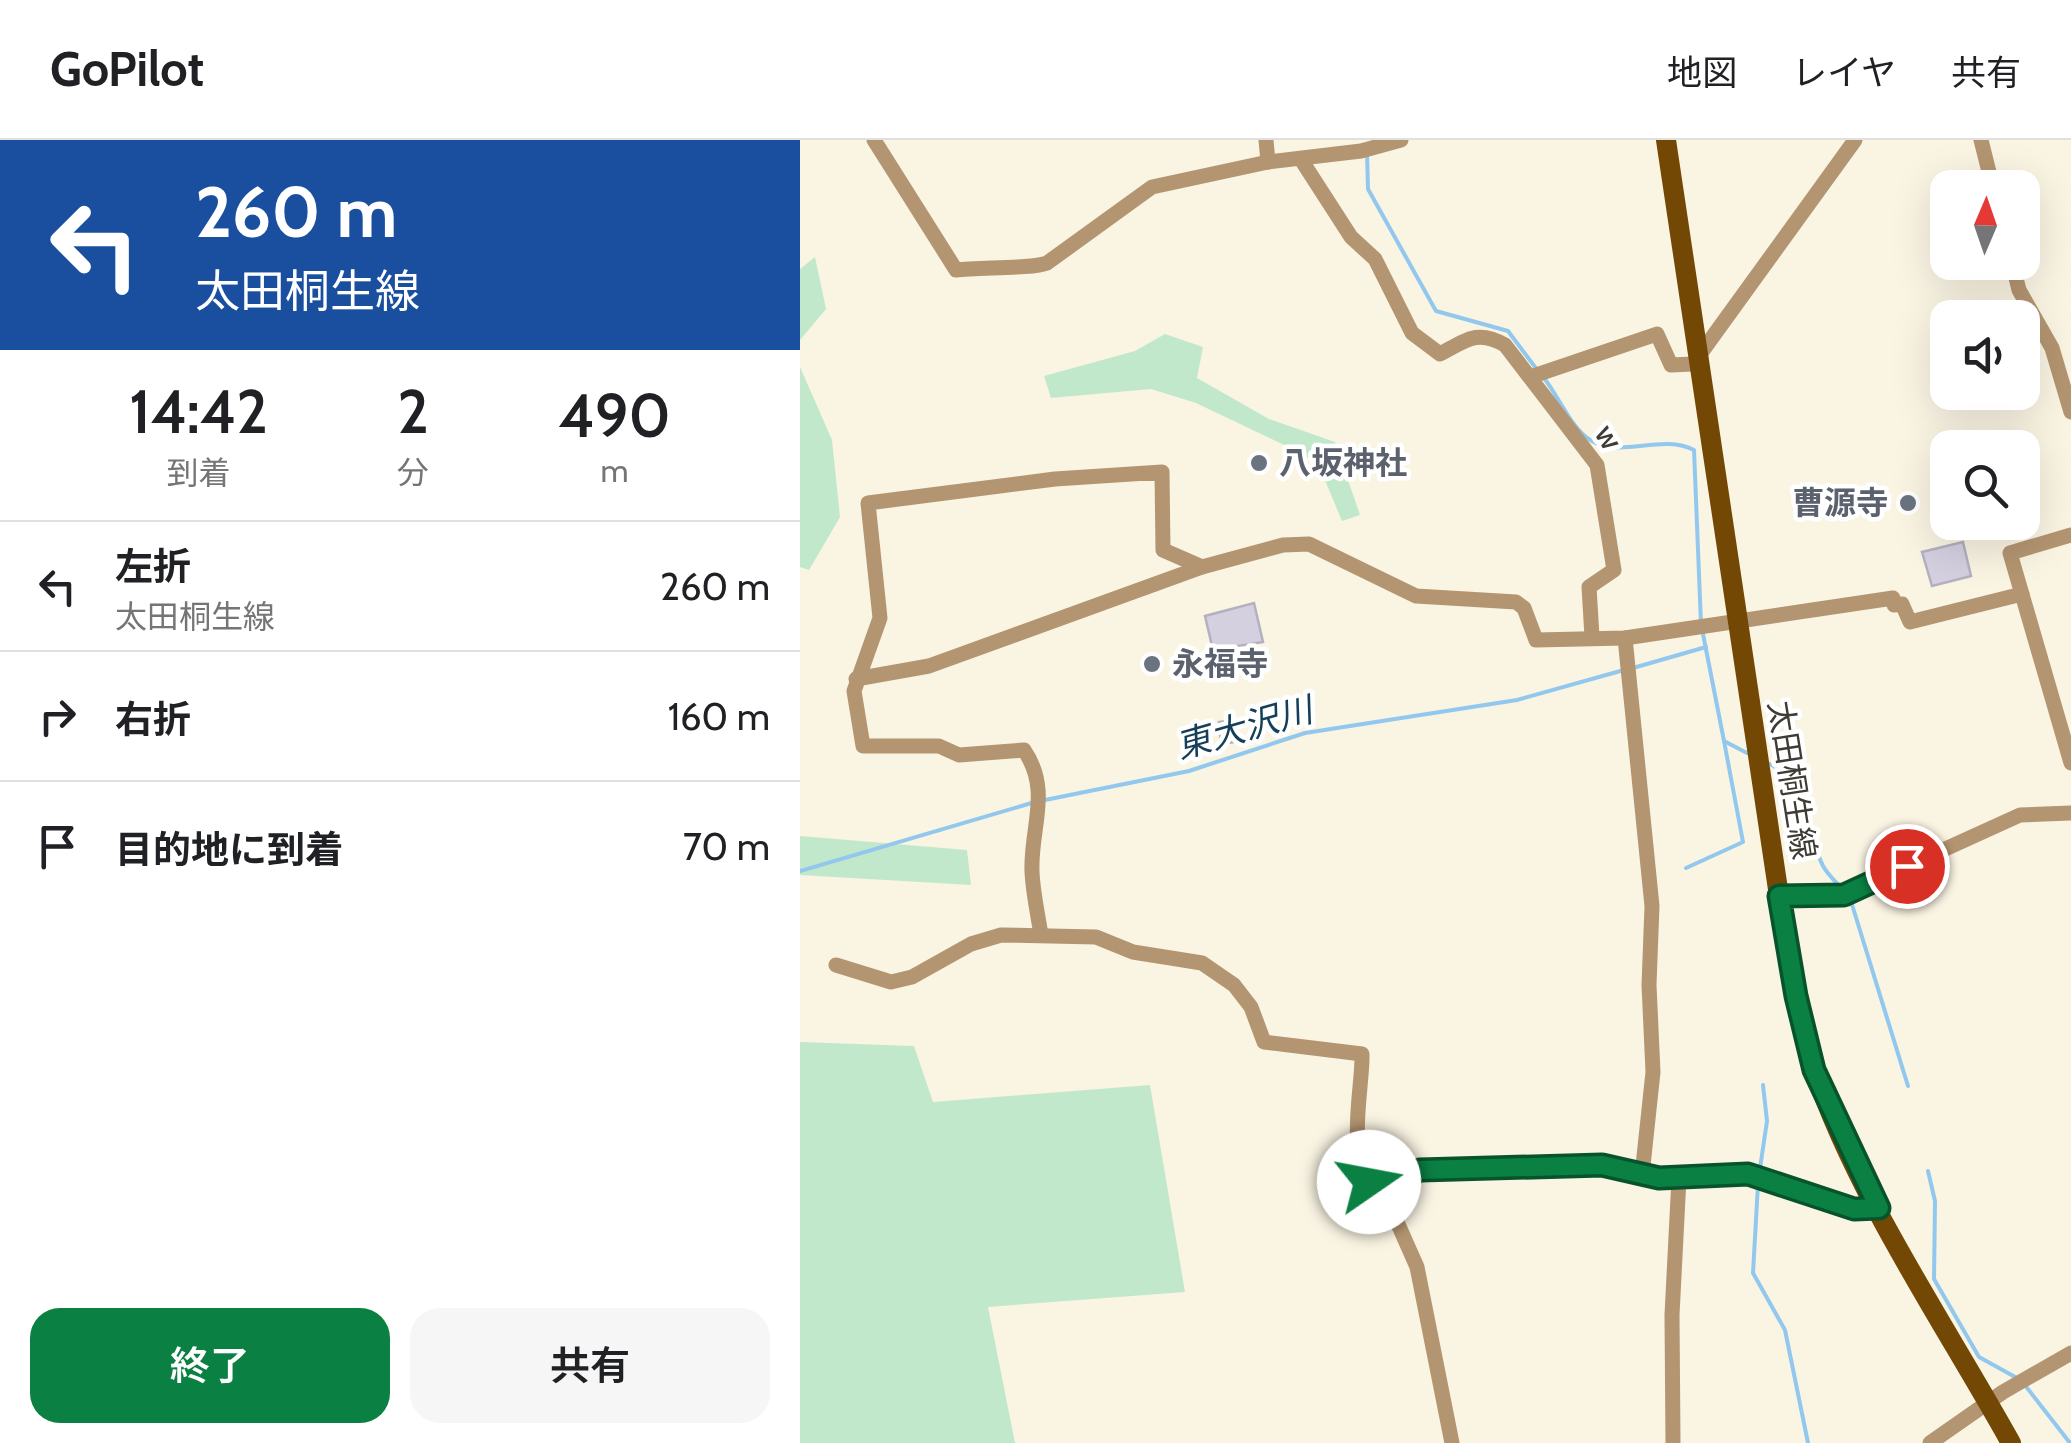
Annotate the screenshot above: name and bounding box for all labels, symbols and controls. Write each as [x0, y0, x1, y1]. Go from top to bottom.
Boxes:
text: GoPilot [50, 40, 204, 98]
text: 地図 [1667, 51, 1737, 94]
text: レイヤ [1792, 51, 1896, 94]
text: 共有 [1951, 51, 2021, 94]
text: 260 m [195, 169, 397, 255]
north arrow [1930, 170, 2040, 280]
map controls [1930, 170, 2040, 540]
icon: left [30, 180, 160, 310]
text: 太田桐生線 [195, 264, 420, 318]
button: sound [1930, 300, 2040, 410]
text: 14:42 [129, 375, 268, 448]
text: 2 [397, 375, 429, 448]
text: 490 [558, 379, 671, 452]
street label: w [1587, 417, 1632, 457]
button: search [1930, 430, 2040, 540]
place label: 八坂神社 [1279, 443, 1407, 482]
text: m [600, 451, 629, 490]
marker: 八坂神社 [1248, 452, 1270, 474]
text: 到着 [167, 453, 231, 492]
text: 分 [397, 453, 429, 492]
place label: 曹源寺 [1792, 483, 1888, 522]
marker: 曹源寺 [1897, 492, 1919, 514]
text: 左折 [115, 543, 191, 590]
icon: left [30, 559, 85, 614]
text: 260 m [660, 563, 770, 610]
text: 太田桐生線 [115, 597, 275, 636]
place label: 永福寺 [1172, 644, 1268, 683]
marker: 永福寺 [1141, 653, 1163, 675]
water label: 東大沢川 [1171, 686, 1321, 767]
icon: right [30, 689, 85, 744]
text: 160 m [668, 693, 770, 740]
text: 右折 [115, 696, 191, 743]
street label: 太田桐生線 [1761, 698, 1824, 862]
icon: arrive [30, 819, 85, 874]
text: 70 m [683, 823, 770, 870]
pin [1865, 824, 1950, 909]
text: 目的地に到着 [115, 826, 343, 873]
icon: arrive [1880, 839, 1935, 894]
position arrow [1317, 1130, 1421, 1234]
button: 終了 [30, 1308, 390, 1423]
button: 共有 [410, 1308, 770, 1423]

